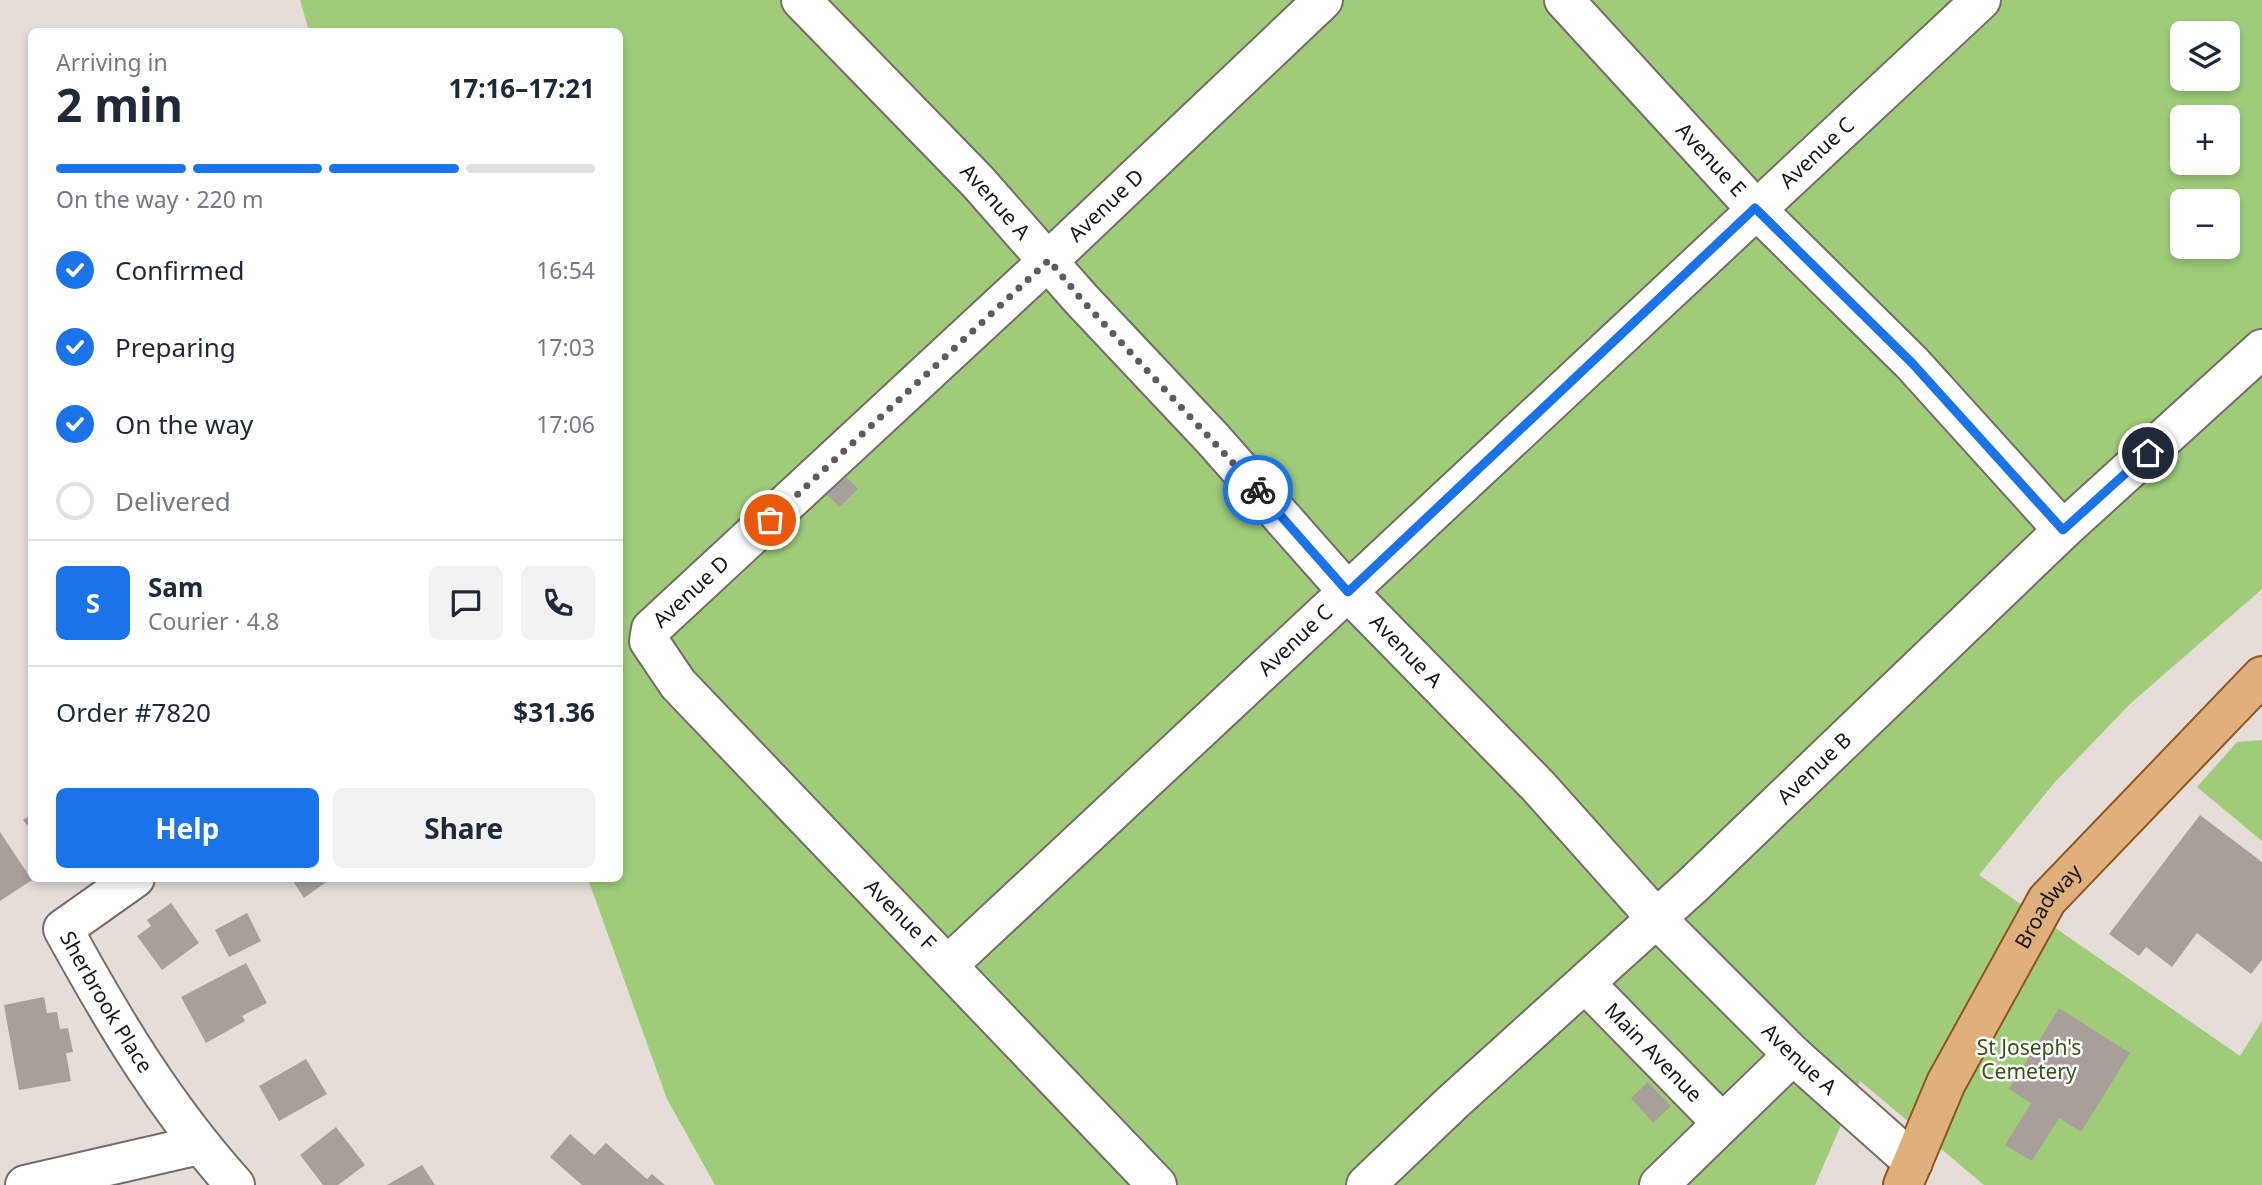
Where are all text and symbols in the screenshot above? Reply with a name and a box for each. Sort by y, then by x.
map controls [2170,21,2240,259]
button: layers [2170,21,2240,91]
text: Arriving in [56,46,168,78]
text: 17:16–17:21 [448,70,595,106]
text: 2 min [56,73,183,135]
button: + [2170,105,2240,175]
street label: Avenue C [1773,111,1860,194]
street label: Avenue E [1670,116,1753,202]
street label: Avenue A [955,157,1038,245]
street label: Avenue D [1062,162,1150,248]
text: On the way · 220 m [56,183,263,215]
button: − [2170,189,2240,259]
icon: check [56,251,94,289]
text: Confirmed [115,252,245,288]
text: 16:54 [536,254,595,286]
icon: check [56,328,94,366]
text: Preparing [115,329,236,365]
text: 17:03 [536,331,595,363]
icon: check [56,405,94,443]
text: On the way [115,406,253,442]
text: 17:06 [536,408,595,440]
pin [2118,423,2178,483]
icon: home [2129,434,2167,472]
courier [1223,455,1293,525]
icon: bike [1239,471,1277,509]
text: Delivered [115,483,231,519]
pin [740,490,800,550]
icon: bag [751,501,789,539]
street label: Avenue D [646,549,735,633]
button: chat [429,566,503,640]
button: phone [521,566,595,640]
text: Sam [148,569,203,605]
text: S [86,585,100,621]
street label: Avenue C [1251,598,1338,682]
text: Courier · 4.8 [148,605,279,637]
street label: Avenue A [1364,608,1449,694]
text: Order #7820 [56,694,211,730]
text: $31.36 [513,694,595,730]
street label: Avenue B [1770,726,1857,810]
button: Help [56,788,319,868]
button: Share [333,788,595,868]
street label: Broadway [2008,857,2087,953]
street label: Avenue F [859,873,943,956]
street label: Sherbrook Place [54,926,160,1078]
street label: Main Avenue [1599,996,1709,1108]
street label: Avenue A [1756,1017,1844,1101]
park label: St Joseph's Cemetery [1977,1033,2081,1085]

